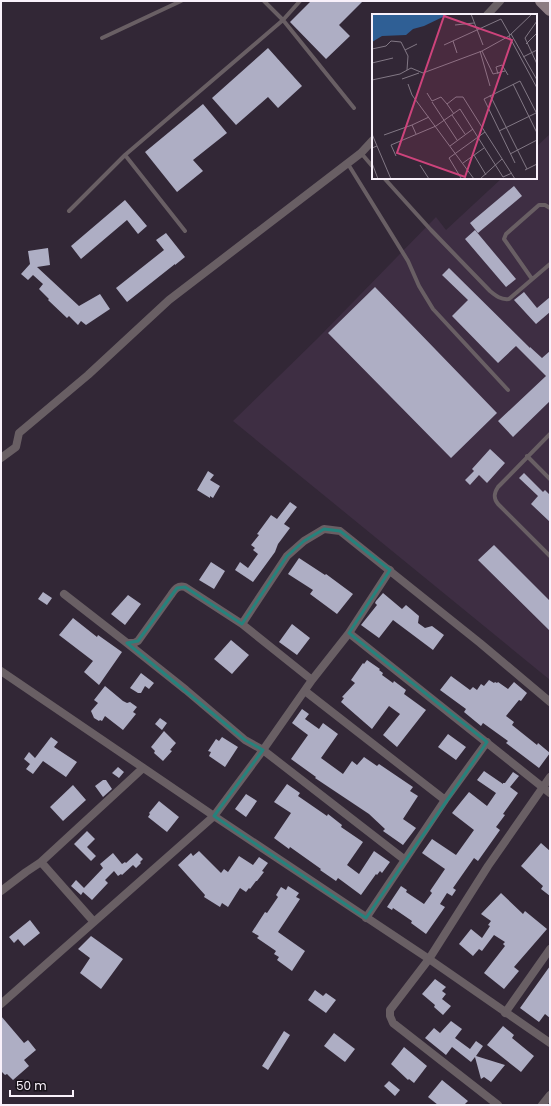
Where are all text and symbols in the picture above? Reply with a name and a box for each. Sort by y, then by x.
inset map [372,14,537,179]
scale bar [10,1072,73,1098]
text: 50 m [16,1077,47,1094]

